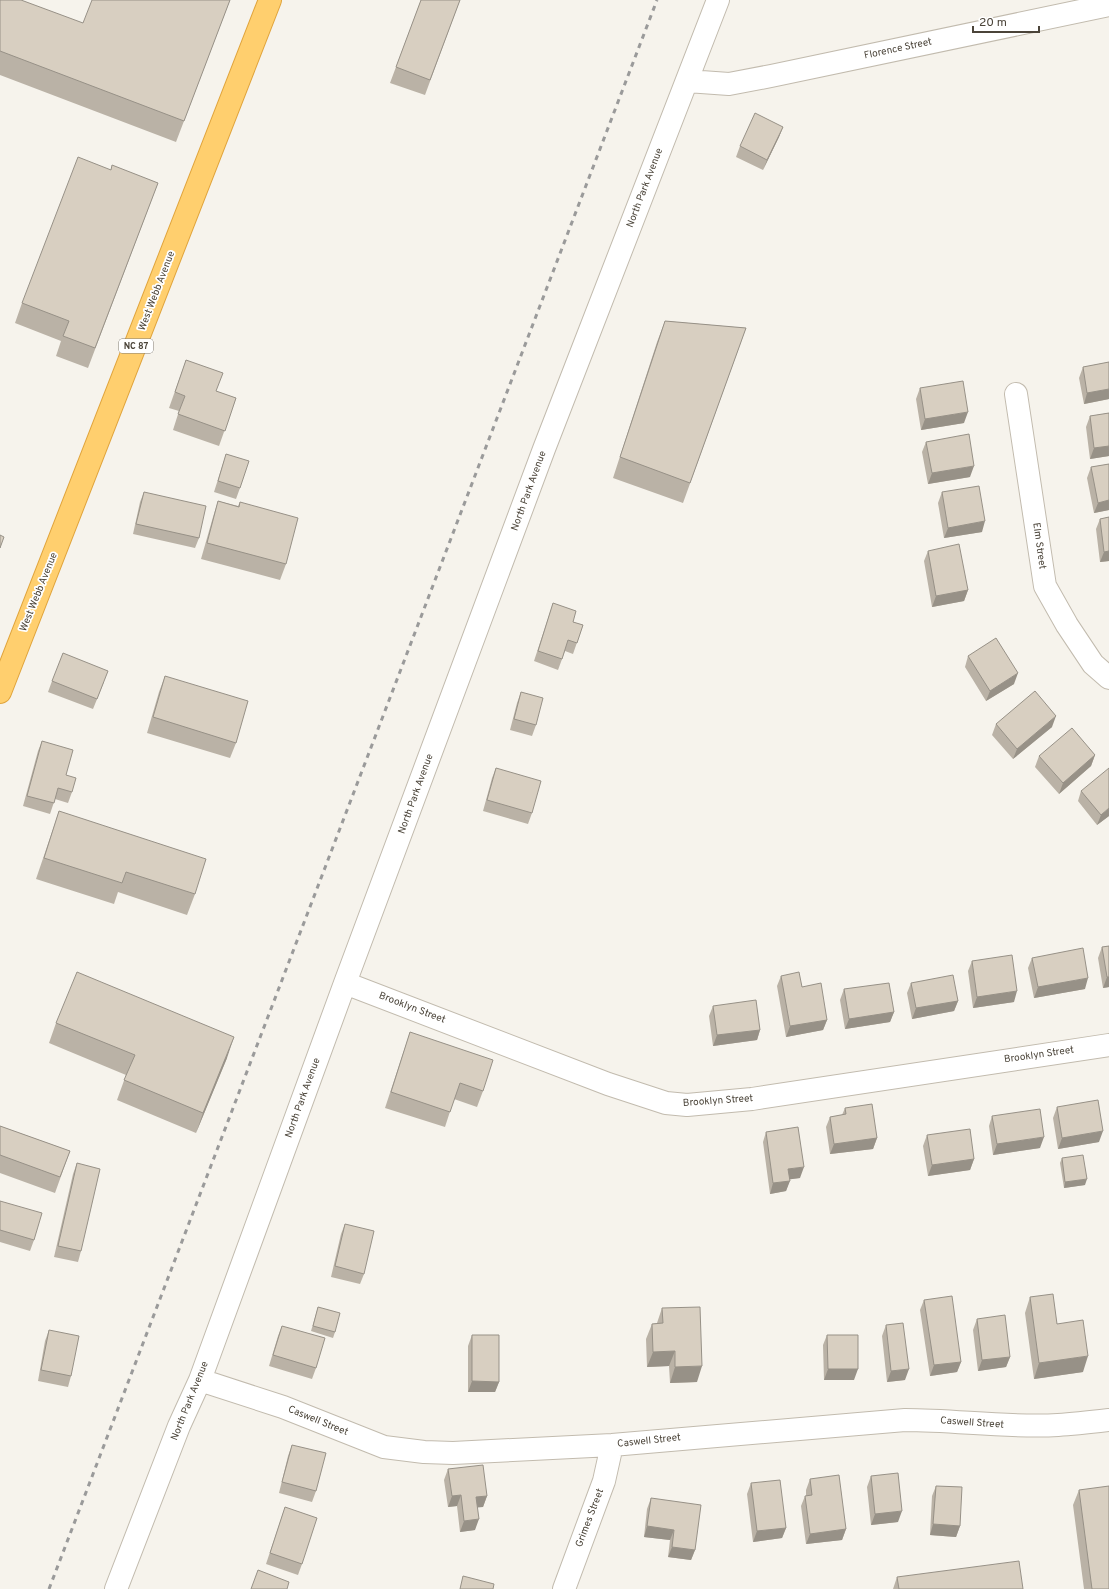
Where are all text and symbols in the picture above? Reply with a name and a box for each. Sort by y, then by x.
scale bar [973,8,1039,34]
text: 20 m [979,15,1007,31]
street label: Florence Street [863,35,933,63]
street label: North Park Avenue [624,146,666,230]
street label: West Webb Avenue [136,249,178,333]
road number: NC 87 [119,339,153,353]
street label: North Park Avenue [508,449,550,533]
street label: Elm Street [1029,522,1049,570]
street label: West Webb Avenue [17,551,61,633]
street label: North Park Avenue [395,752,437,836]
street label: Brooklyn Street [377,989,447,1027]
street label: Brooklyn Street [1003,1044,1075,1066]
street label: North Park Avenue [282,1056,324,1140]
street label: Brooklyn Street [682,1092,754,1110]
street label: North Park Avenue [168,1360,212,1442]
street label: Caswell Street [286,1403,350,1439]
street label: Caswell Street [940,1414,1005,1432]
street label: Caswell Street [617,1431,682,1451]
street label: Grimes Street [573,1487,607,1549]

